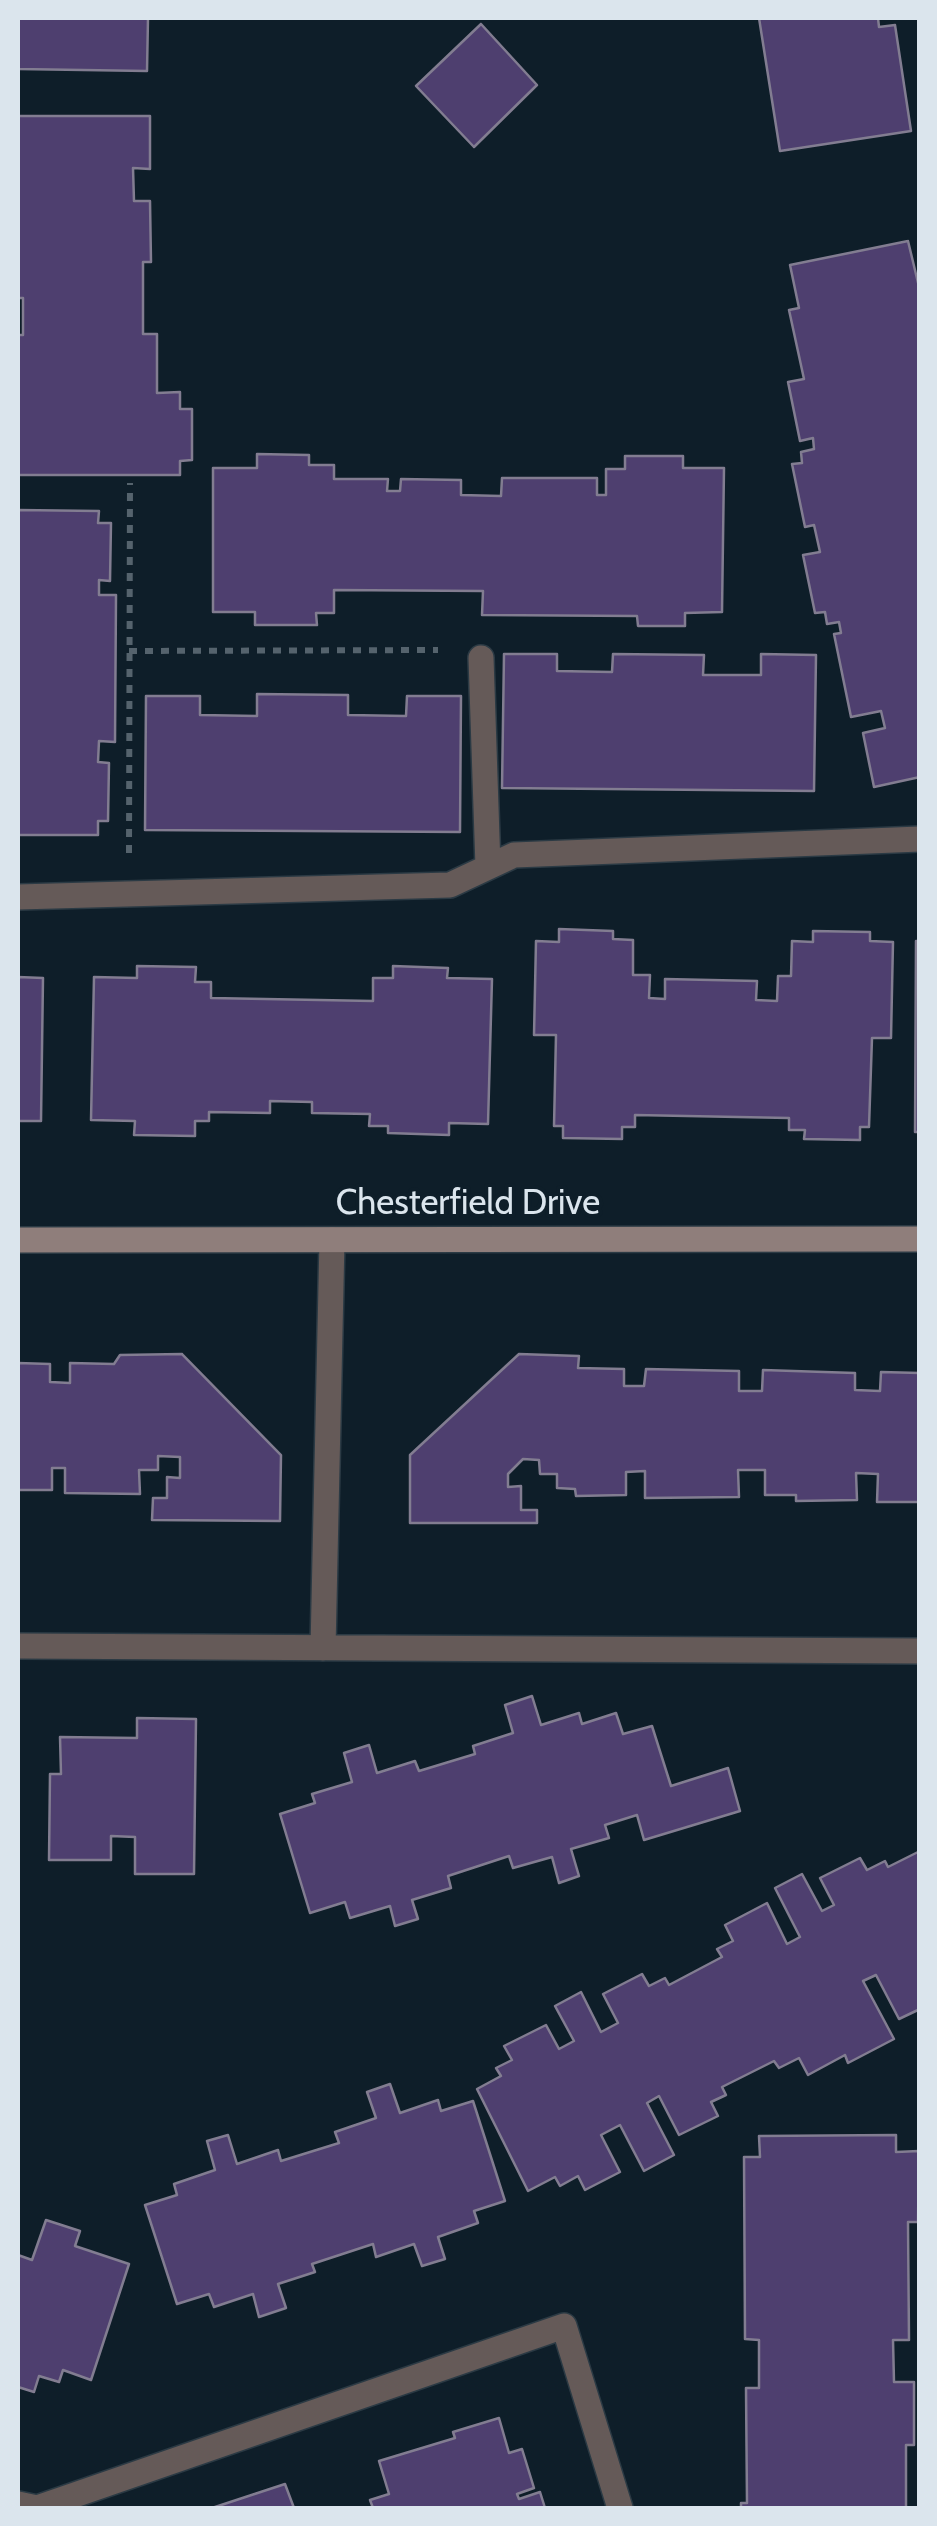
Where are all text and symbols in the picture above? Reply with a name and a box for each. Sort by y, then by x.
street label: Chesterfield Drive [336,1183,600,1225]

